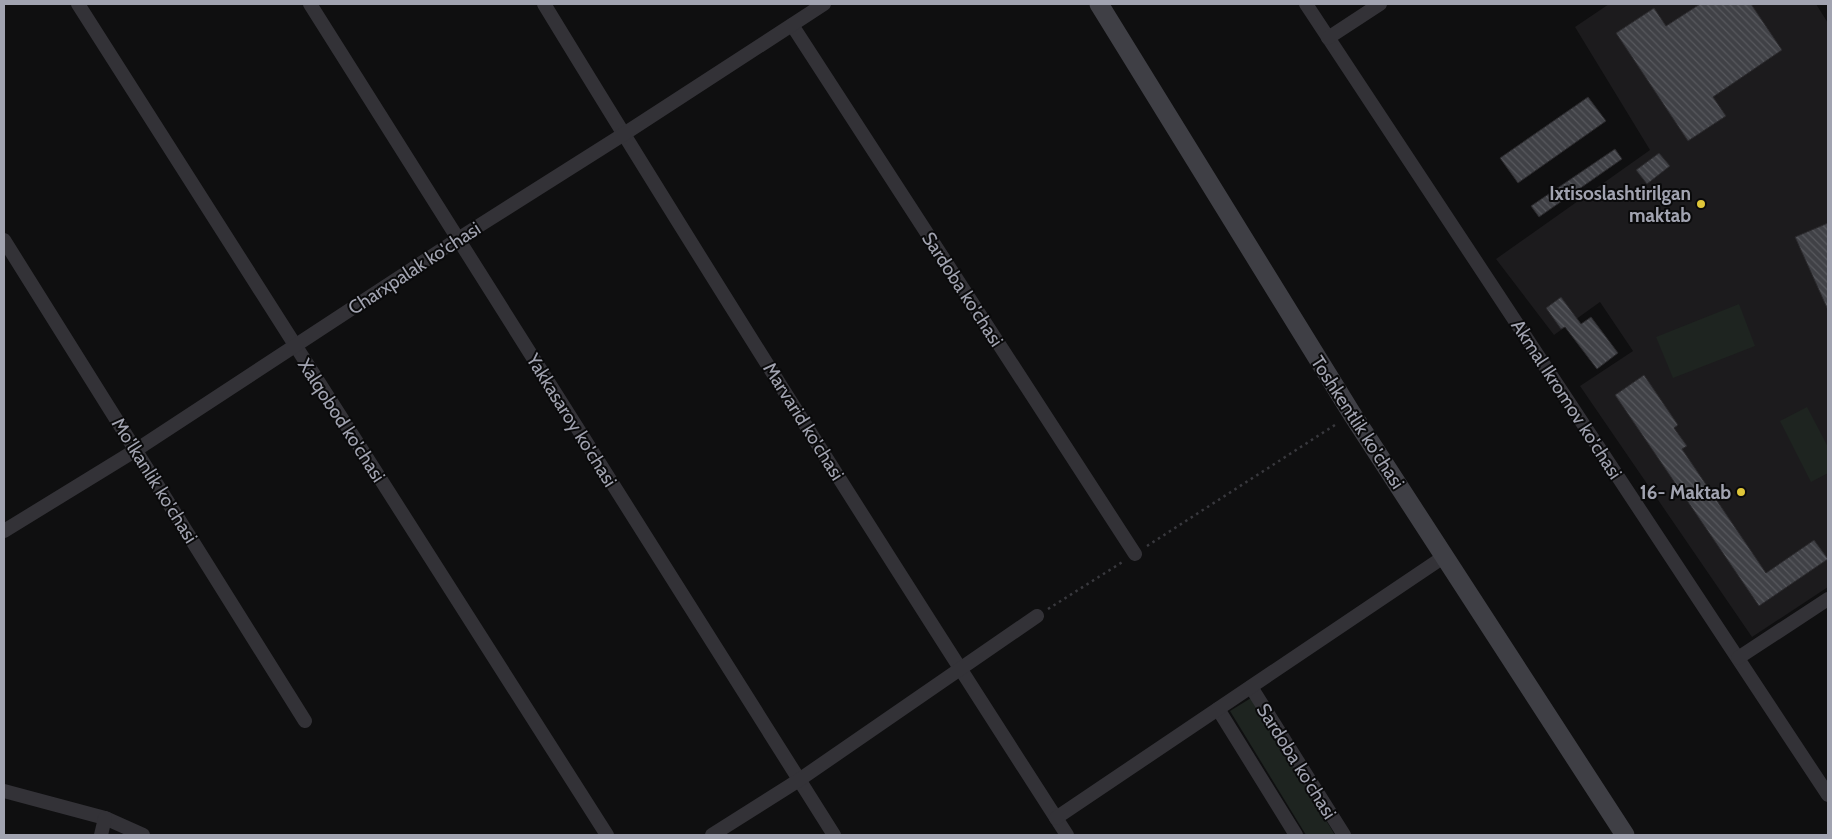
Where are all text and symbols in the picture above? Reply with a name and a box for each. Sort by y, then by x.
place label: Ixtisoslashtirilgan maktab [1549,182,1691,227]
marker: Ixtisoslashtirilgan maktab [1695,198,1707,210]
street label: Charxpalak ko'chasi [344,217,485,320]
street label: Sardoba ko'chasi [917,228,1008,351]
street label: Akmal Ikromov ko'chasi [1506,315,1627,483]
street label: Yakkasaroy ko'chasi [521,349,622,491]
street label: Toshkentlik ko'chasi [1306,351,1409,493]
street label: Xalqobod ko'chasi [293,354,390,486]
street label: Marvarid ko'chasi [758,358,849,484]
street label: Mo'lkanlik ko'chasi [107,413,202,547]
place label: 16- Maktab [1640,481,1731,504]
marker: 16- Maktab [1735,486,1747,498]
street label: Sardoba ko'chasi [1252,699,1341,823]

